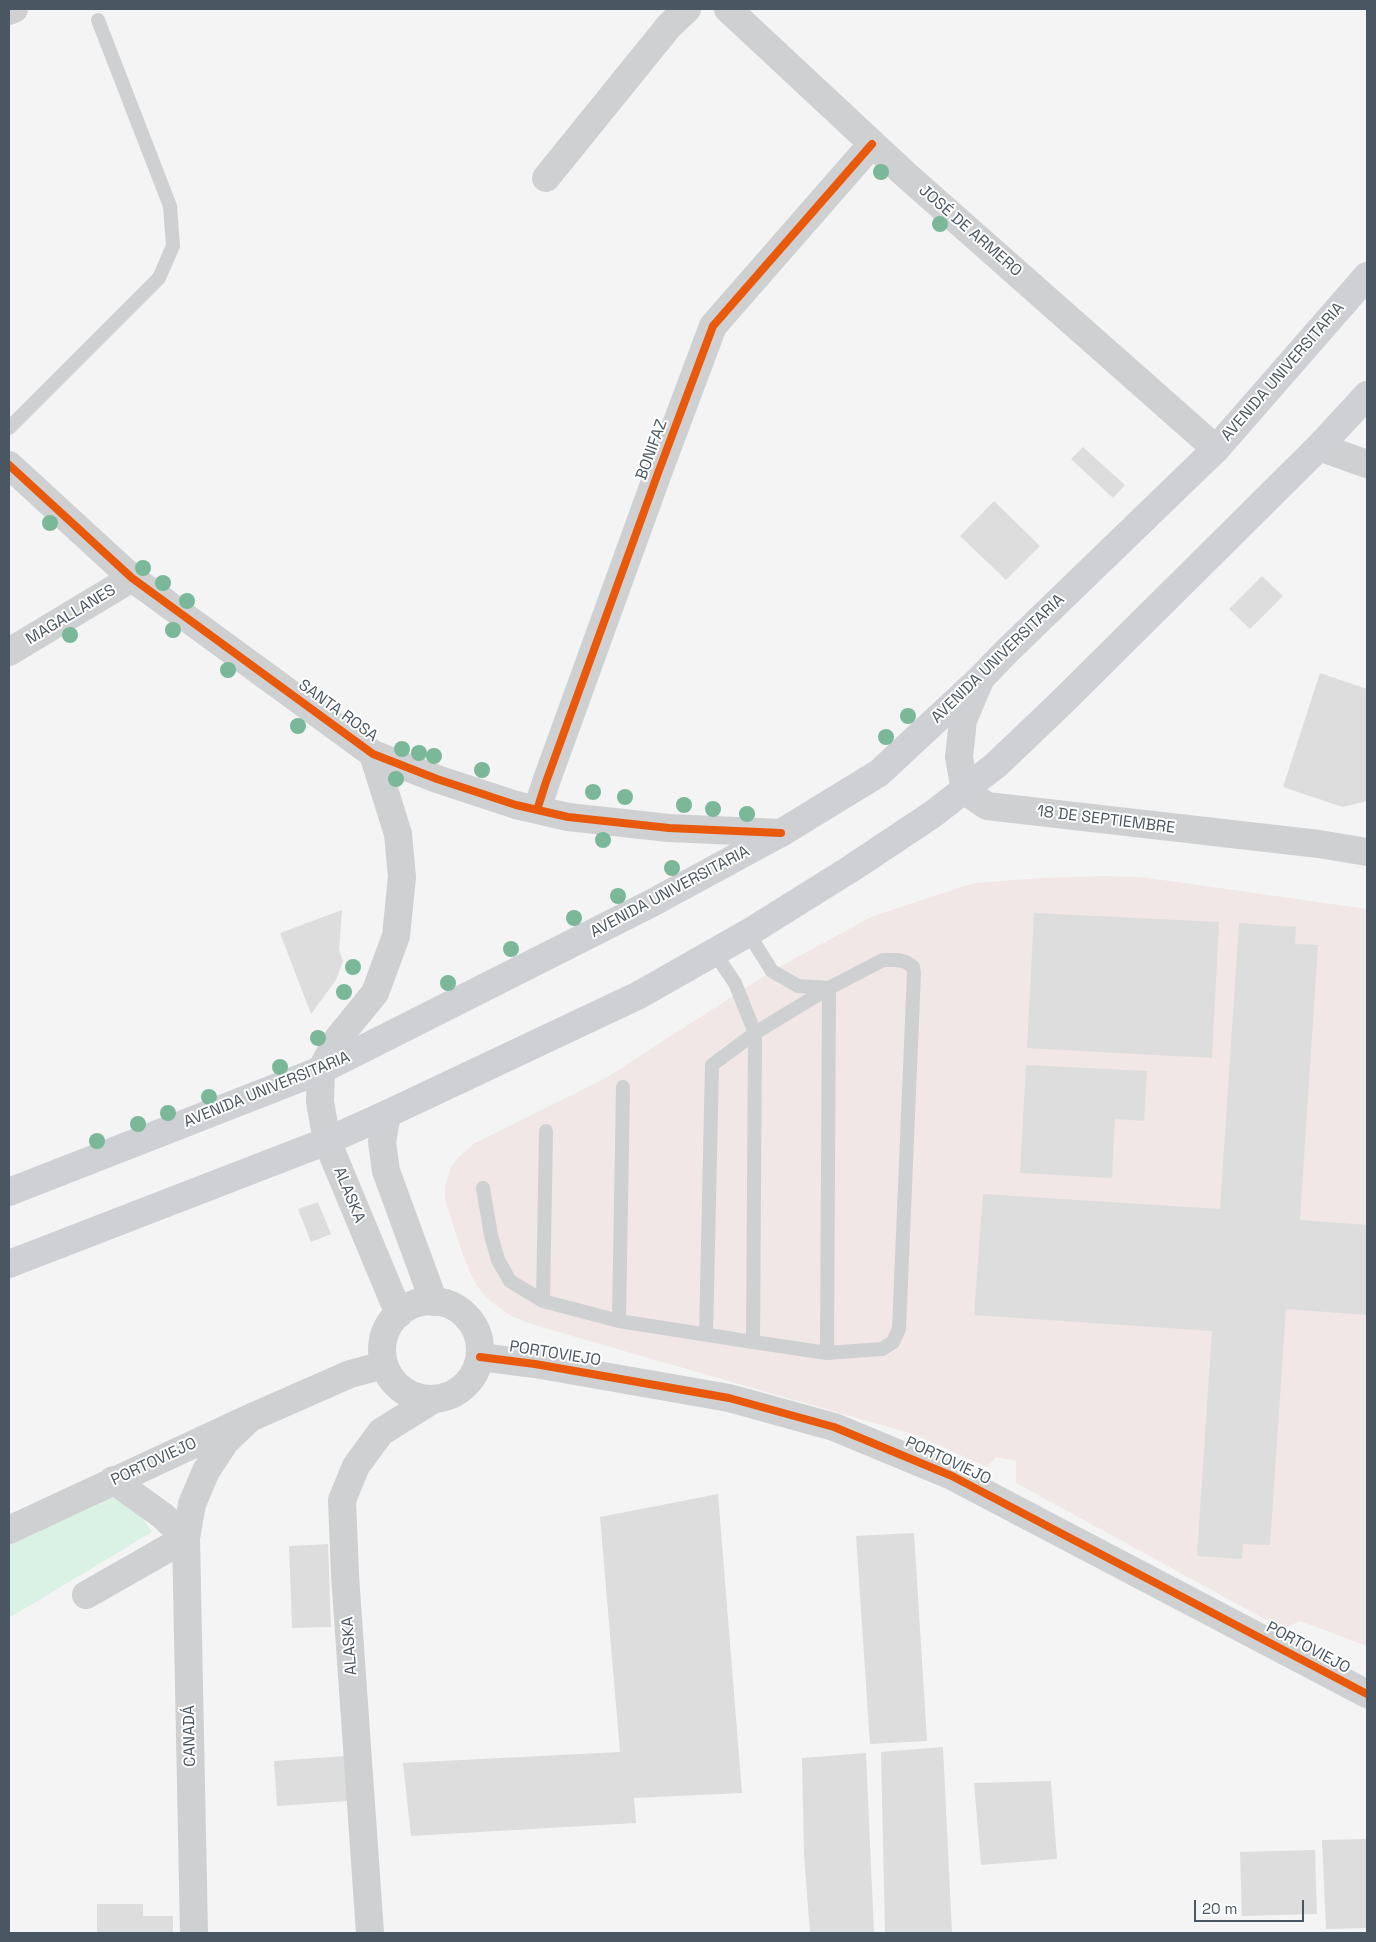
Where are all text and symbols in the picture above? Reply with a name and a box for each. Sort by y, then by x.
street label: JOSÉ DE ARMERO [914,181,1026,281]
street label: AVENIDA UNIVERSITARIA [1217,299,1349,445]
street label: BONIFAZ [632,417,672,483]
street label: MAGALLANES [23,581,119,649]
street label: AVENIDA UNIVERSITARIA [927,590,1069,728]
street label: SANTA ROSA [295,676,381,746]
street label: 18 DE SEPTIEMBRE [1036,802,1176,838]
street label: AVENIDA UNIVERSITARIA [587,842,753,942]
street label: AVENIDA UNIVERSITARIA [181,1048,353,1132]
street label: ALASKA [329,1164,369,1226]
street label: PORTOVIEJO [508,1337,602,1371]
street label: PORTOVIEJO [902,1433,994,1489]
street label: PORTOVIEJO [108,1434,200,1490]
street label: ALASKA [338,1616,362,1676]
street label: PORTOVIEJO [1263,1618,1353,1678]
street label: CANADÁ [180,1705,200,1767]
scale bar [1196,1890,1306,1922]
text: 20 m [1202,1899,1237,1918]

